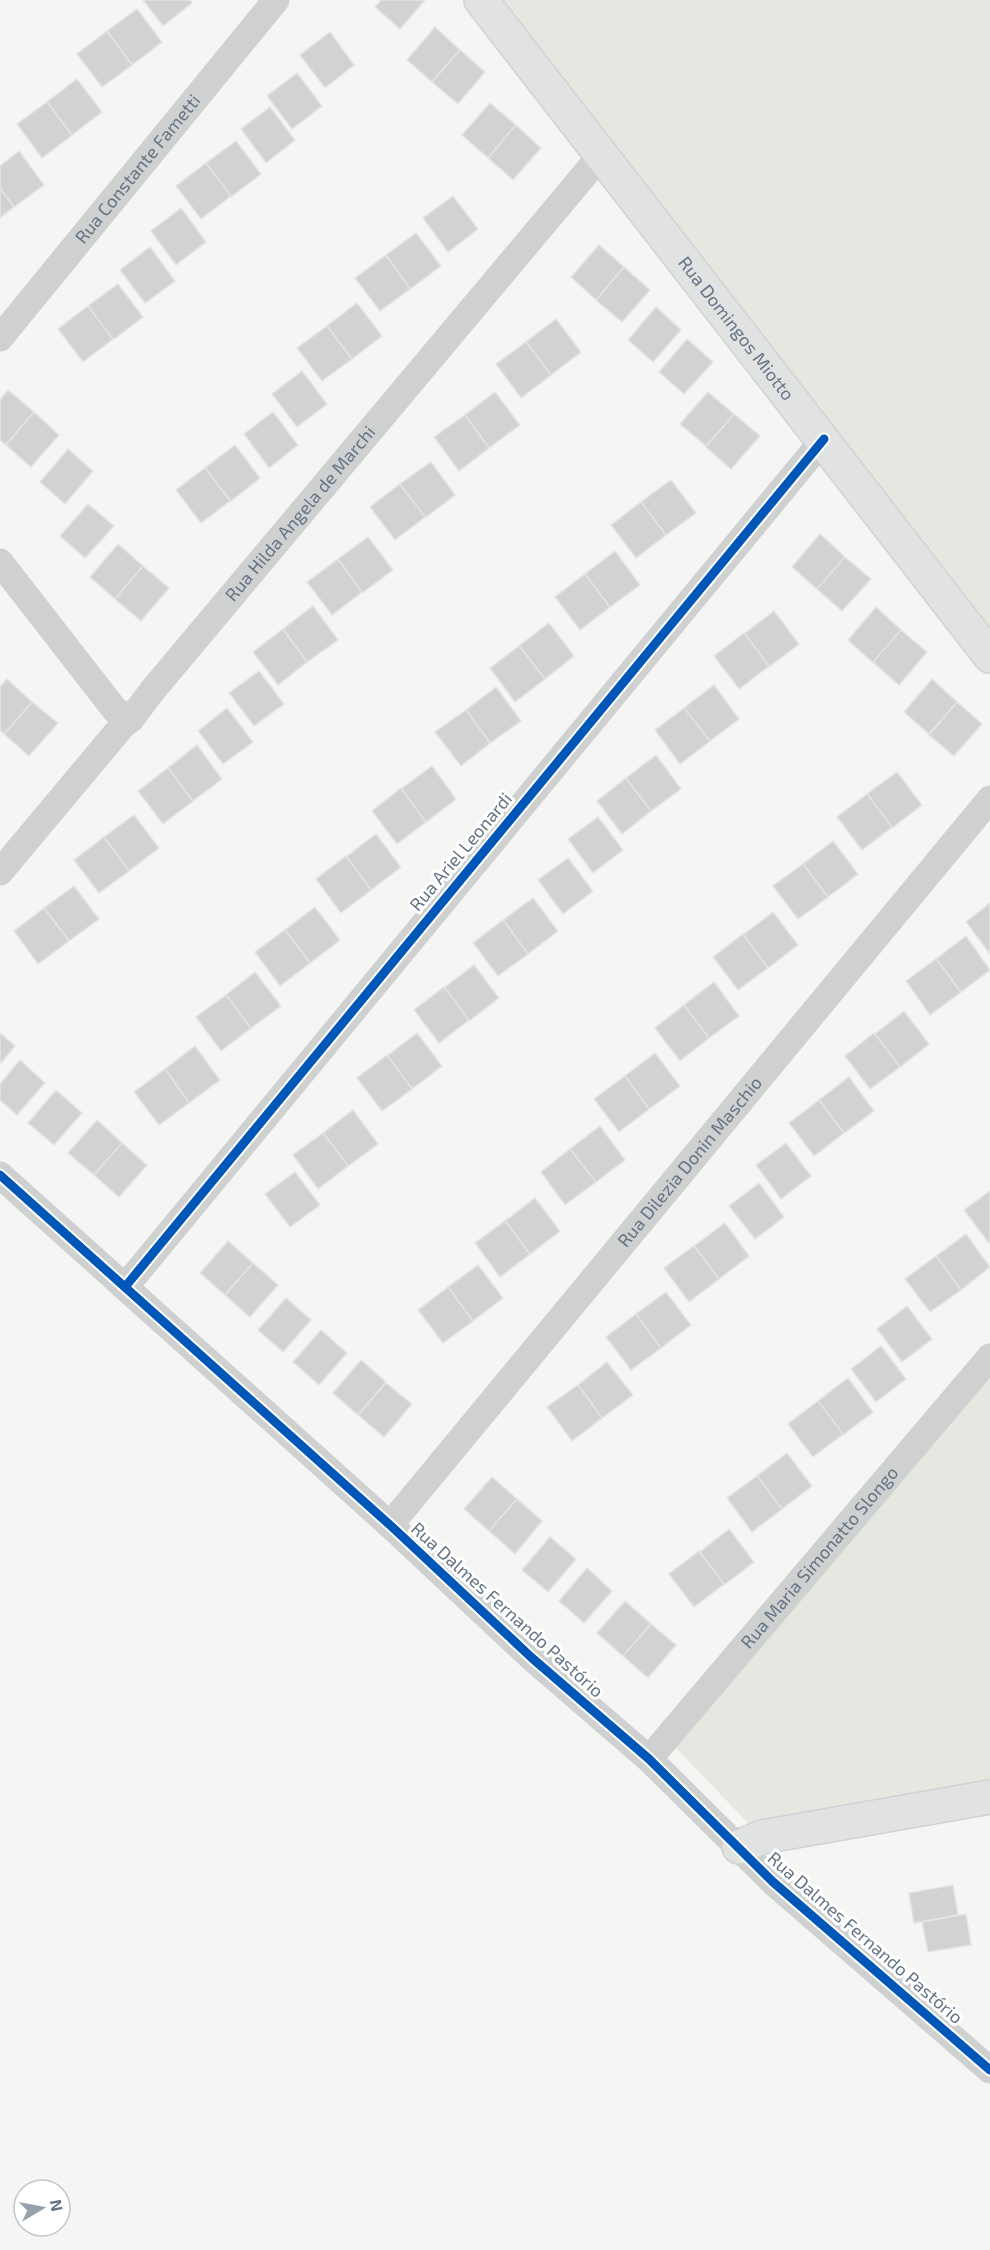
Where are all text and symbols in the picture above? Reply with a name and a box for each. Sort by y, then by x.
street label: Rua Constante Fametti [70,90,204,248]
street label: Rua Domingos Miotto [674,252,799,404]
street label: Rua Hilda Angela de Marchi [220,421,380,605]
street label: Rua Ariel Leonardi [404,788,516,915]
street label: Rua Dilezia Donin Maschio [612,1072,766,1251]
street label: Rua Maria Simonatto Slongo [736,1461,902,1653]
street label: Rua Dalmes Fernando Pastório [407,1517,608,1701]
street label: Rua Dalmes Fernando Pastório [764,1847,968,2028]
north arrow [12,2178,72,2238]
text: N [47,2198,68,2213]

